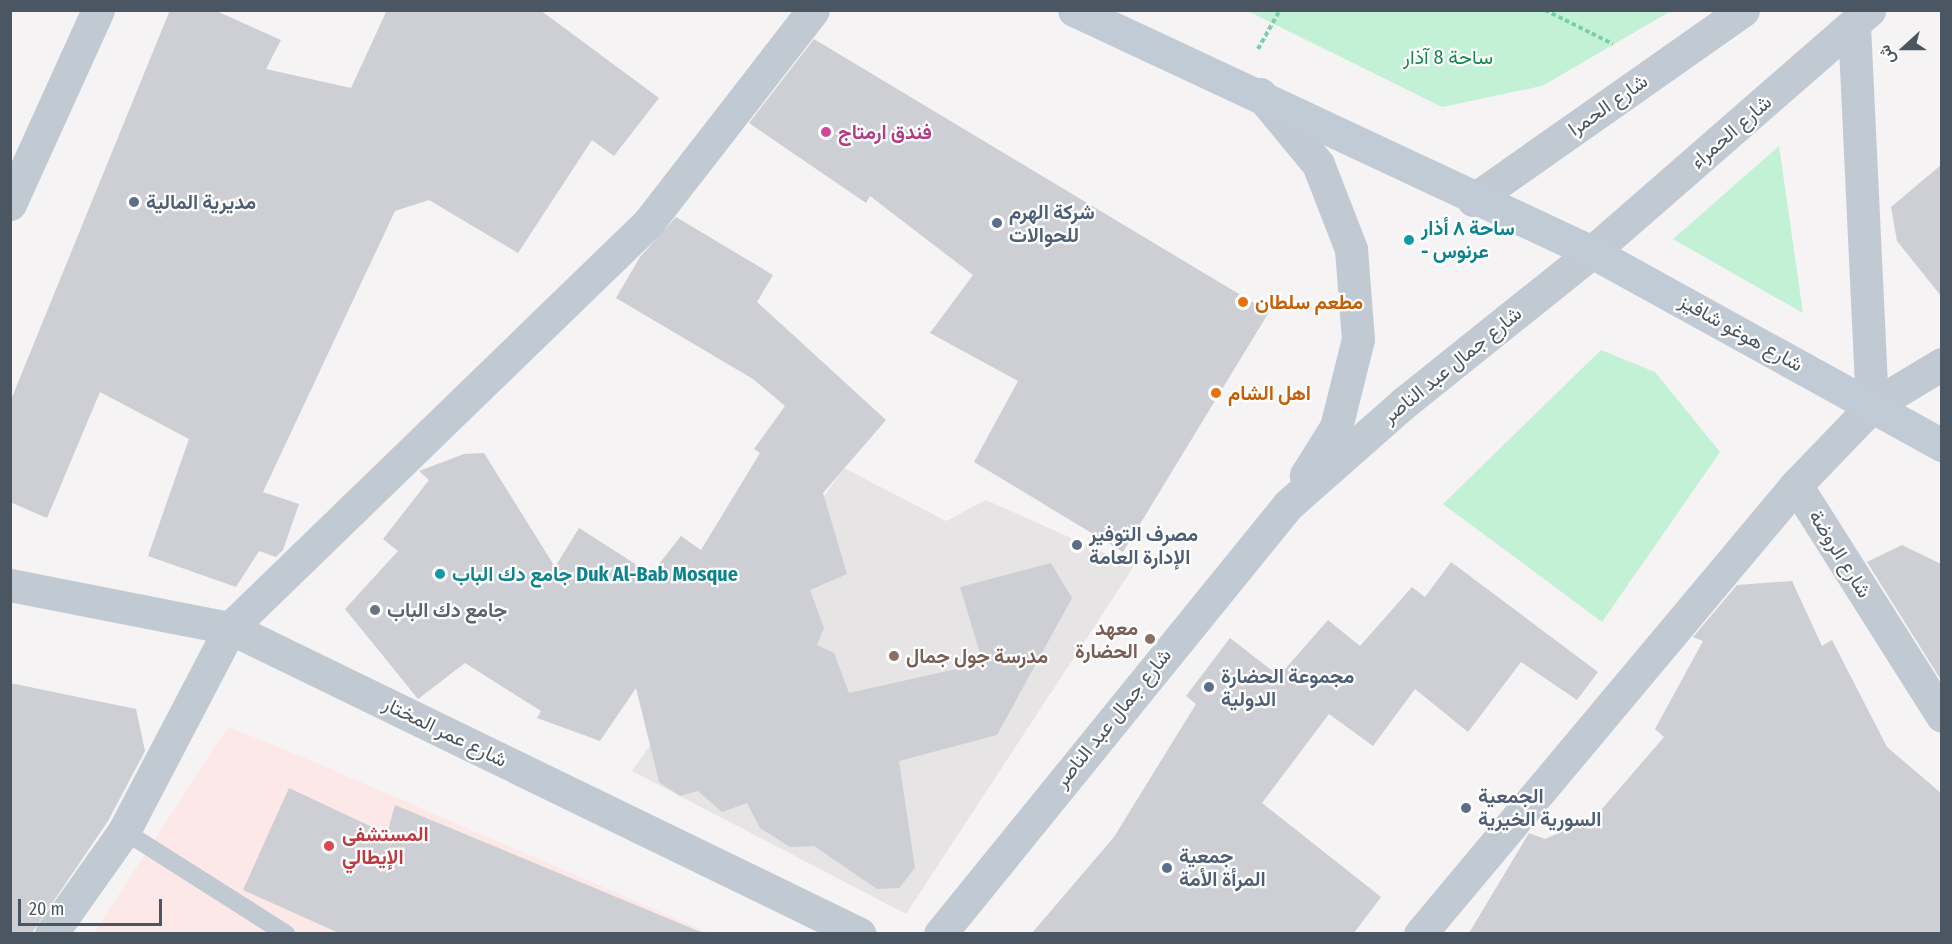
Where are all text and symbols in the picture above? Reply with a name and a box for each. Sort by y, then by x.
north arrow [1874,18,1934,78]
text: ش [1874,42,1899,67]
park label: ساحة 8 آذار [1403,45,1493,69]
street label: شارع الحمرا [1564,69,1652,141]
street label: شارع الحمراء [1686,90,1776,174]
place label: فندق ارمتاج [838,120,932,144]
marker: فندق ارمتاج [819,125,833,139]
place label: مديرية المالية [146,190,256,214]
marker: مديرية المالية [127,195,141,209]
place label: شركة الهرم للحوالات [1009,200,1095,247]
marker: شركة الهرم للحوالات [990,216,1004,230]
place label: ساحة ٨ أذار - عرنوس [1421,216,1515,263]
marker: ساحة ٨ أذار - عرنوس [1402,233,1416,247]
street label: شارع هوغو شافيز [1675,289,1807,377]
place label: مطعم سلطان [1255,290,1363,314]
marker: مطعم سلطان [1236,295,1250,309]
street label: شارع جمال عبد الناصر [1378,302,1526,428]
place label: اهل الشام [1228,381,1311,405]
marker: اهل الشام [1209,386,1223,400]
street label: شارع الروضة [1804,506,1876,602]
place label: مصرف التوفير الإدارة العامة [1089,522,1198,569]
marker: مصرف التوفير الإدارة العامة [1070,538,1084,552]
place label: جامع دك الباب Duk Al-Bab Mosque [452,562,738,586]
marker: جامع دك الباب Duk Al-Bab Mosque [433,567,447,581]
place label: جامع دك الباب [387,598,507,622]
marker: جامع دك الباب [368,603,382,617]
place label: معهد الحضارة [1075,616,1138,663]
marker: معهد الحضارة [1143,632,1157,646]
place label: مدرسة جول جمال [906,644,1048,668]
street label: شارع جمال عبد الناصر [1050,644,1176,792]
marker: مدرسة جول جمال [887,649,901,663]
place label: مجموعة الحضارة الدولية [1221,664,1354,711]
marker: مجموعة الحضارة الدولية [1202,680,1216,694]
street label: شارع عمر المختار [379,692,511,772]
place label: الجمعية السورية الخيرية [1478,784,1601,831]
marker: الجمعية السورية الخيرية [1459,801,1473,815]
place label: المستشفى الإيطالي [342,822,429,869]
marker: المستشفى الإيطالي [320,837,338,855]
place label: جمعية المرأة الأمة [1179,844,1266,891]
marker: جمعية المرأة الأمة [1160,861,1174,875]
scale bar [21,887,165,925]
text: 20 m [29,898,64,920]

